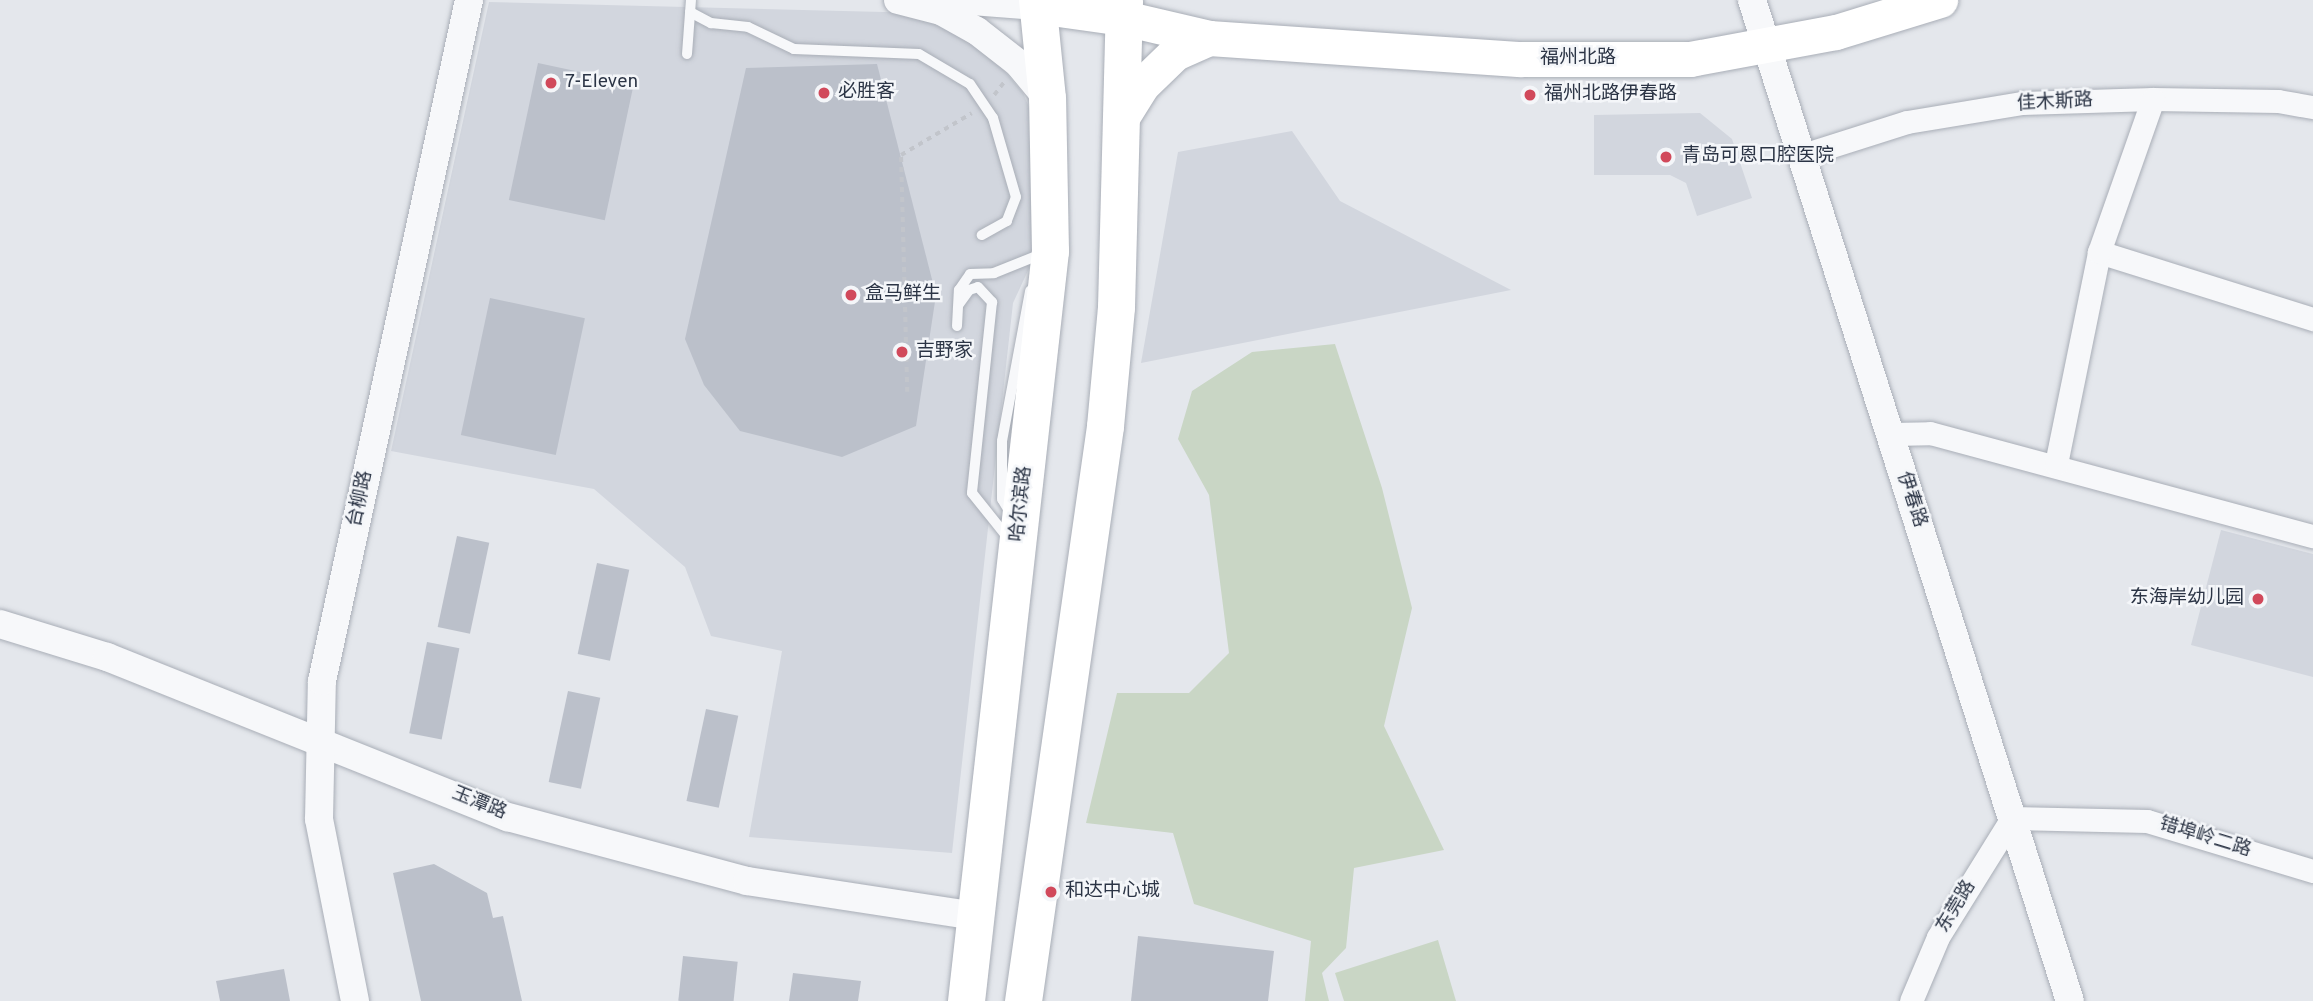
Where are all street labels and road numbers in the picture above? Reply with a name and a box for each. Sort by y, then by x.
street label: 福州北路 [1540,48,1616,70]
street label: 佳木斯路 [2016,90,2094,116]
street label: 哈尔滨路 [1007,465,1037,543]
street label: 台柳路 [344,469,378,529]
street label: 伊春路 [1891,469,1931,531]
street label: 玉潭路 [448,783,510,825]
street label: 错埠岭二路 [2156,813,2254,863]
street label: 东莞路 [1933,877,1981,937]

